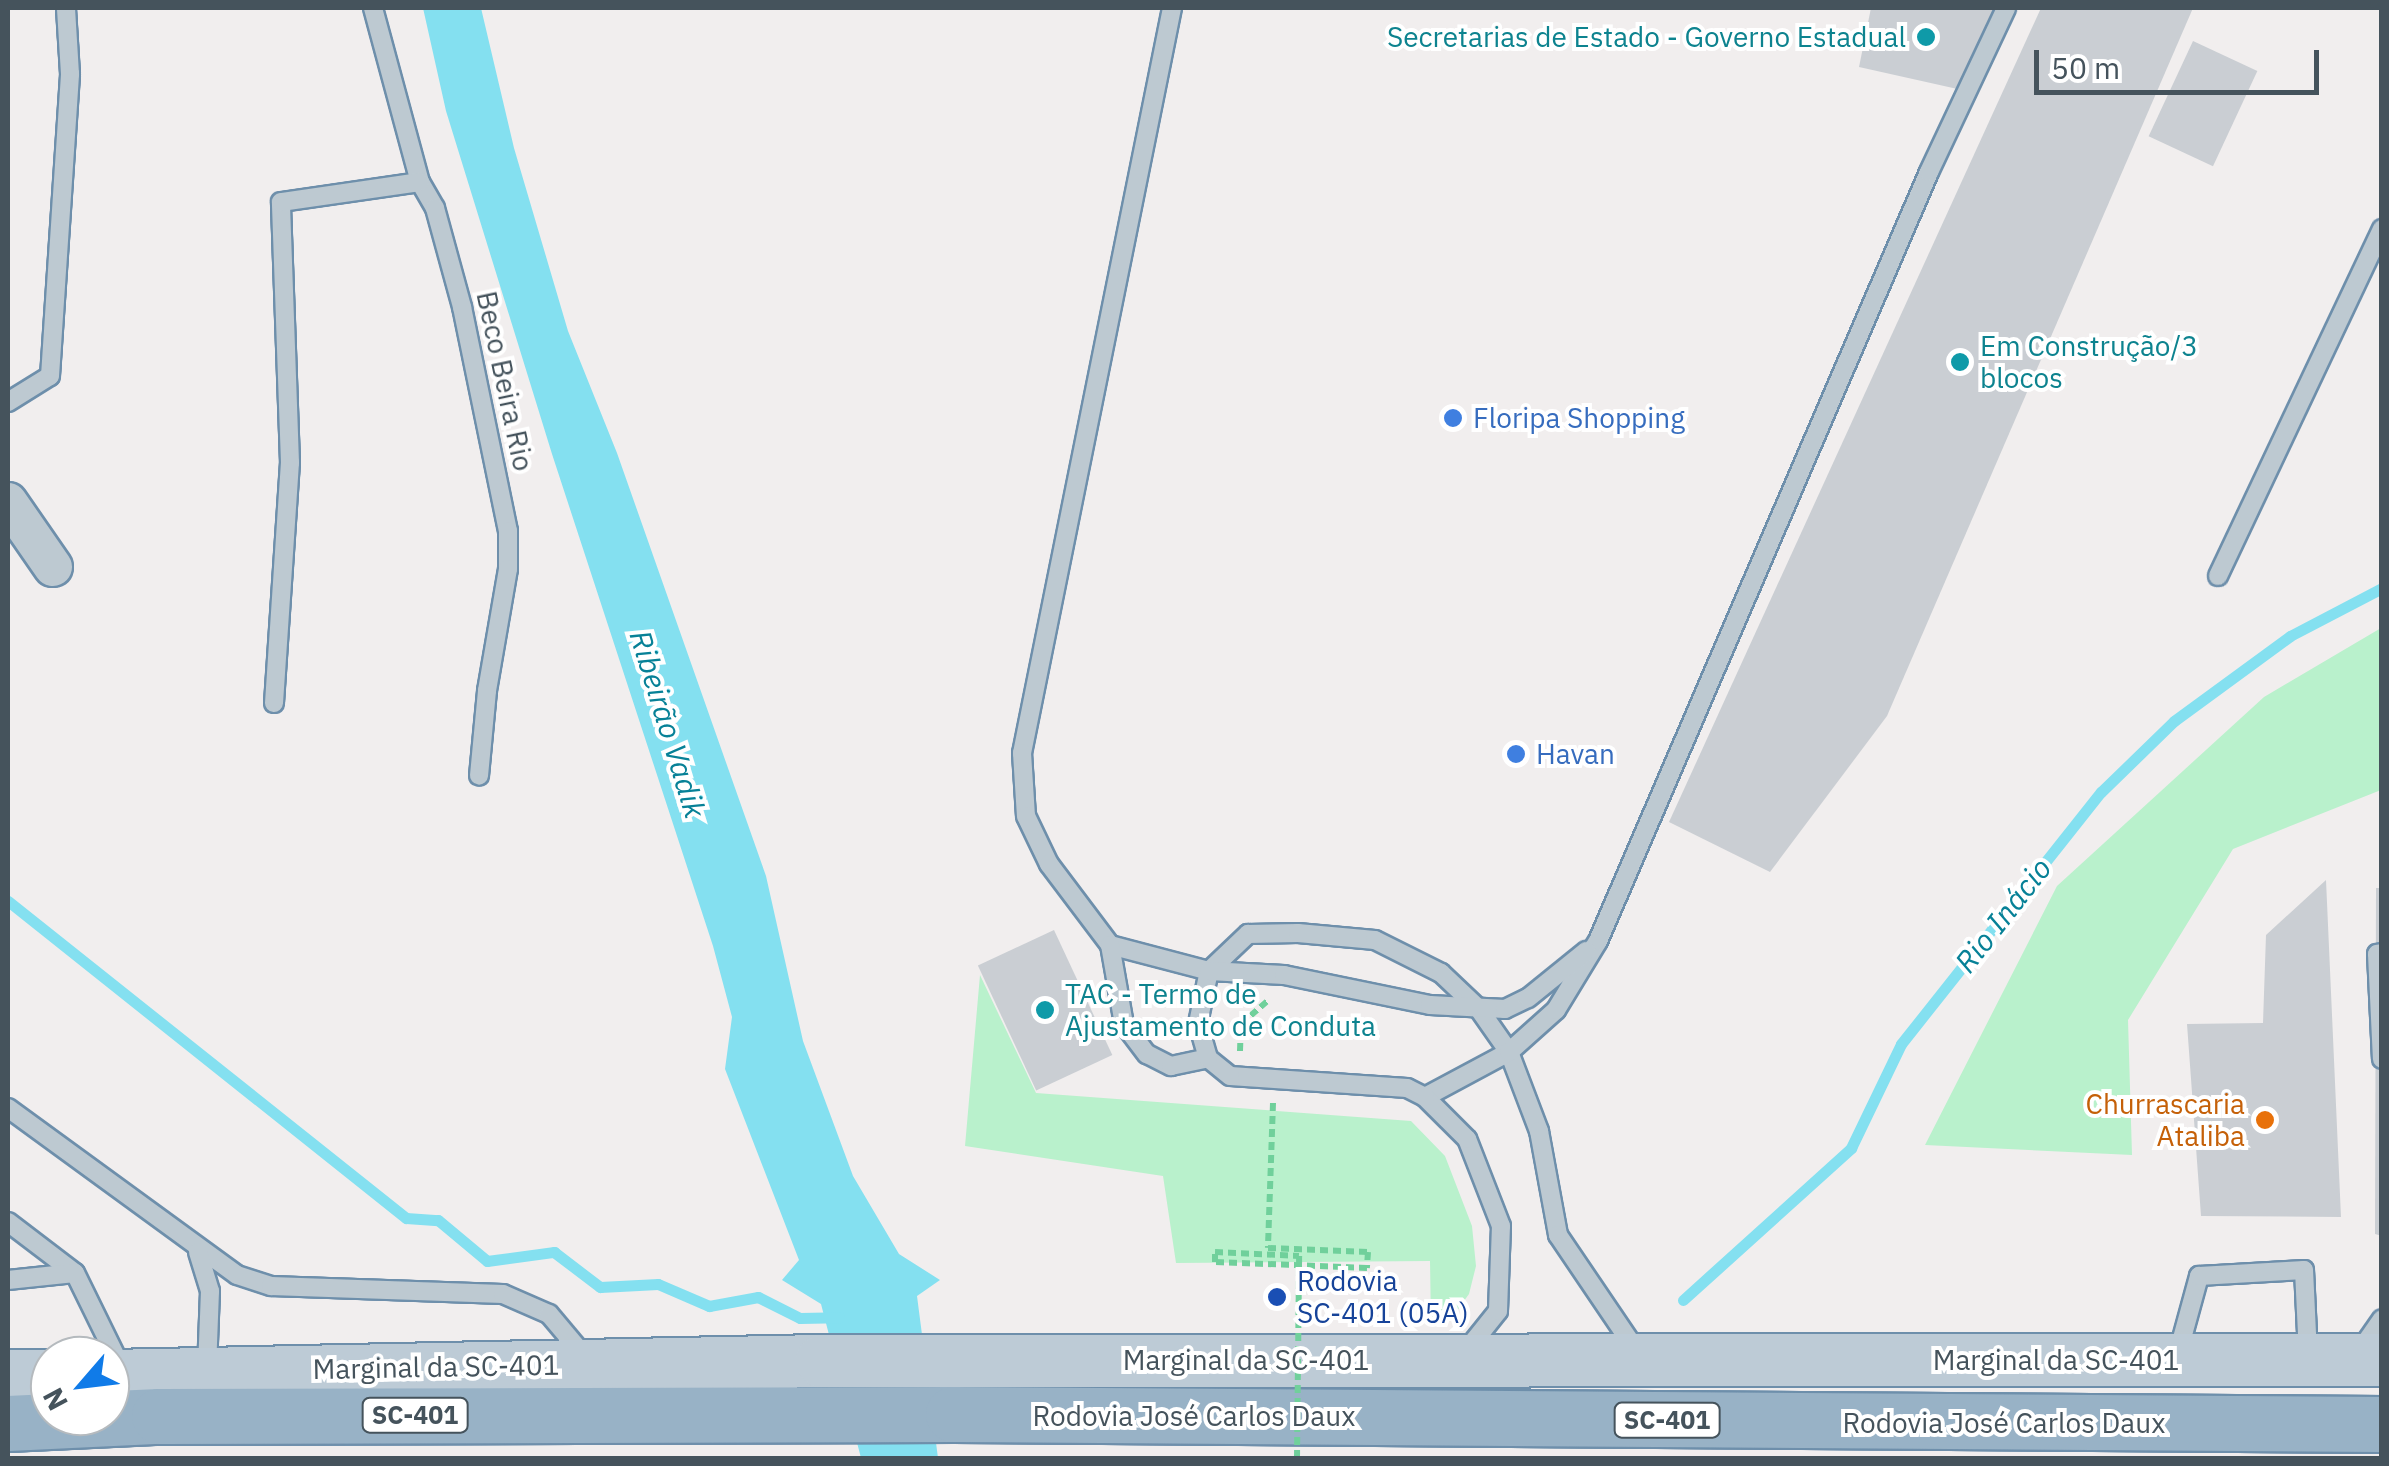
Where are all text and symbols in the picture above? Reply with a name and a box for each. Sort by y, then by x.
place label: Secretarias de Estado - Governo Estadual [1387,20,1906,54]
marker: Secretarias de Estado - Governo Estadual [1915,26,1937,48]
scale bar [2039,30,2324,92]
text: 50 m [2051,48,2120,87]
street label: Beco Beira Rio [470,288,540,474]
place label: Em Construção/3 blocos [1980,329,2198,395]
marker: Em Construção/3 blocos [1949,351,1971,373]
place label: Floripa Shopping [1473,401,1685,435]
marker: Floripa Shopping [1442,407,1464,429]
water label: Ribeirão Vadik [622,626,714,822]
place label: Havan [1536,737,1615,771]
marker: Havan [1505,743,1527,765]
water label: Rio Inácio [1947,851,2059,979]
place label: TAC - Termo de Ajustamento de Conduta [1065,977,1376,1043]
marker: TAC - Termo de Ajustamento de Conduta [1034,999,1056,1021]
place label: Churrascaria Ataliba [2086,1087,2245,1153]
marker: Churrascaria Ataliba [2254,1109,2276,1131]
place label: Rodovia SC-401 (05A) [1297,1264,1469,1330]
marker: Rodovia SC-401 (05A) [1266,1286,1288,1308]
north arrow [30,1336,130,1436]
street label: Marginal da SC-401 [1123,1343,1369,1377]
street label: Marginal da SC-401 [1933,1343,2179,1377]
street label: Marginal da SC-401 [312,1348,560,1386]
text: N [34,1382,76,1417]
road number: SC-401 [360,1395,470,1435]
street label: Rodovia José Carlos Daux [1033,1399,1355,1433]
road number: SC-401 [1612,1400,1722,1440]
street label: Rodovia José Carlos Daux [1843,1406,2165,1440]

